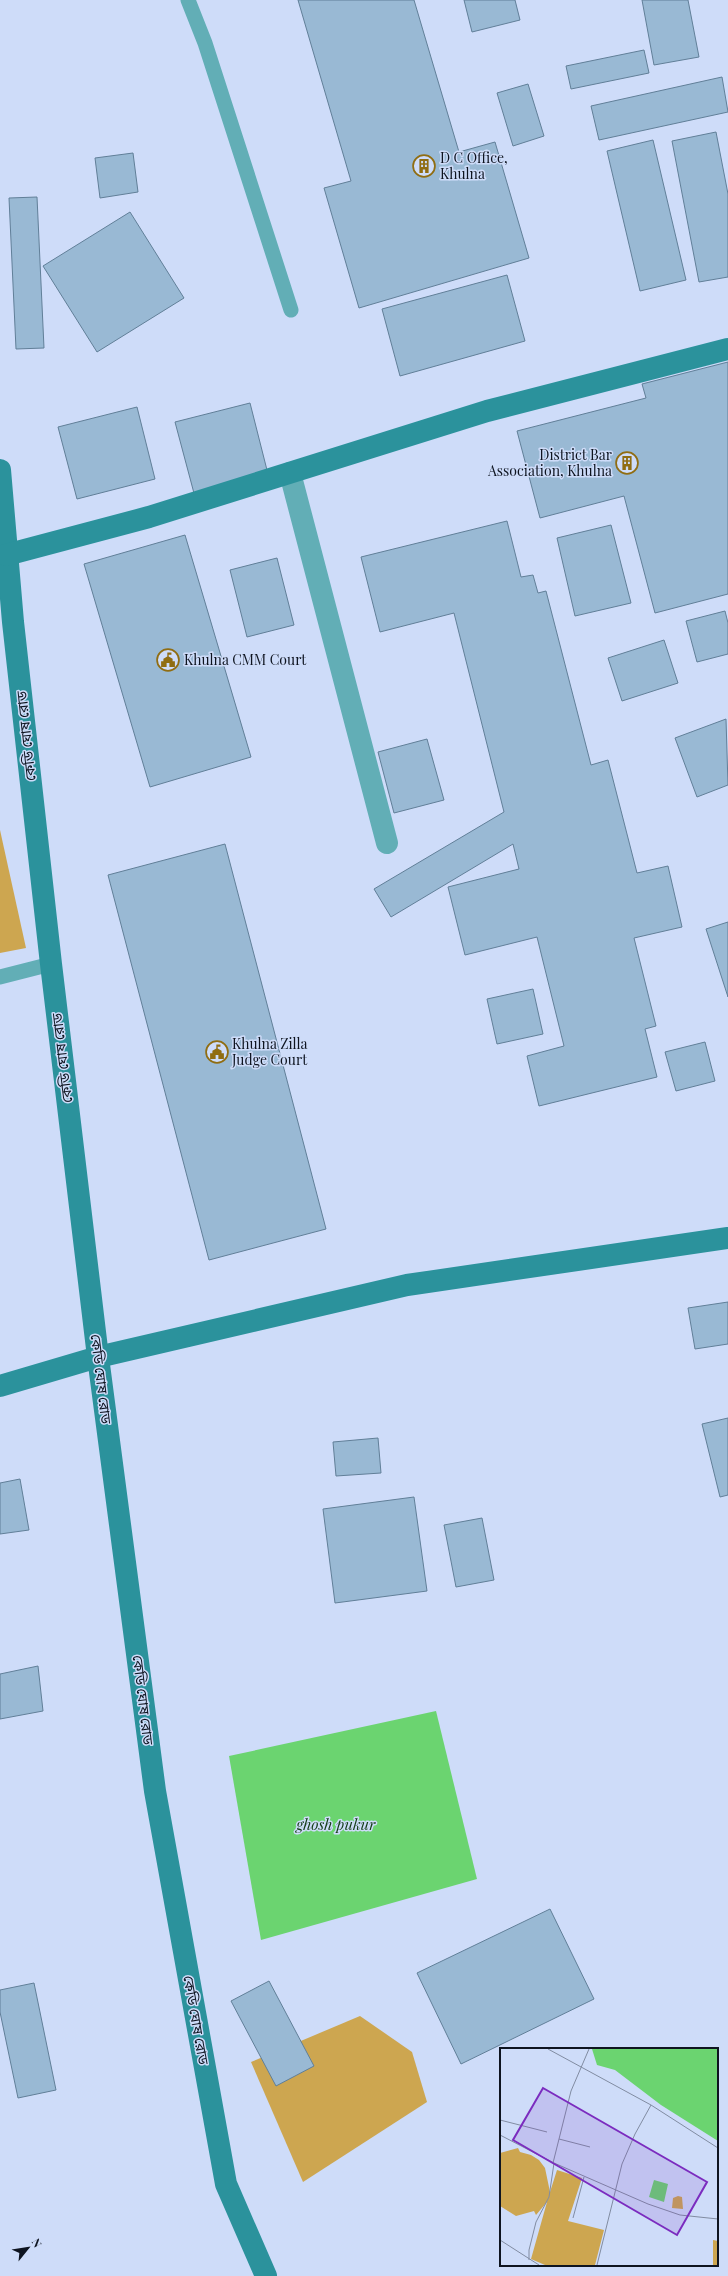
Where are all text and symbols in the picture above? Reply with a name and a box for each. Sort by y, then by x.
place label: D C Office, Khulna [440,148,508,183]
building icon: D C Office, Khulna [411,153,437,179]
place label: District Bar Association, Khulna [487,445,613,480]
building icon: District Bar Association, Khulna [614,450,640,476]
public building icon: Khulna CMM Court [155,647,181,673]
place label: Khulna CMM Court [184,650,307,669]
street label: কেডি ঘোষ রোড [11,689,40,782]
street label: কেডি ঘোষ রোড [46,1011,76,1104]
place label: Khulna Zilla Judge Court [231,1034,308,1069]
public building icon: Khulna Zilla Judge Court [204,1039,230,1065]
street label: কেডি ঘোষ রোড [87,1333,117,1426]
street label: কেডি ঘোষ রোড [129,1654,159,1747]
water label: ghosh pukur [294,1814,376,1834]
street label: কেডি ঘোষ রোড [179,1974,214,2067]
inset map [500,2048,718,2266]
north arrow [8,2228,48,2268]
text: N [29,2236,46,2250]

